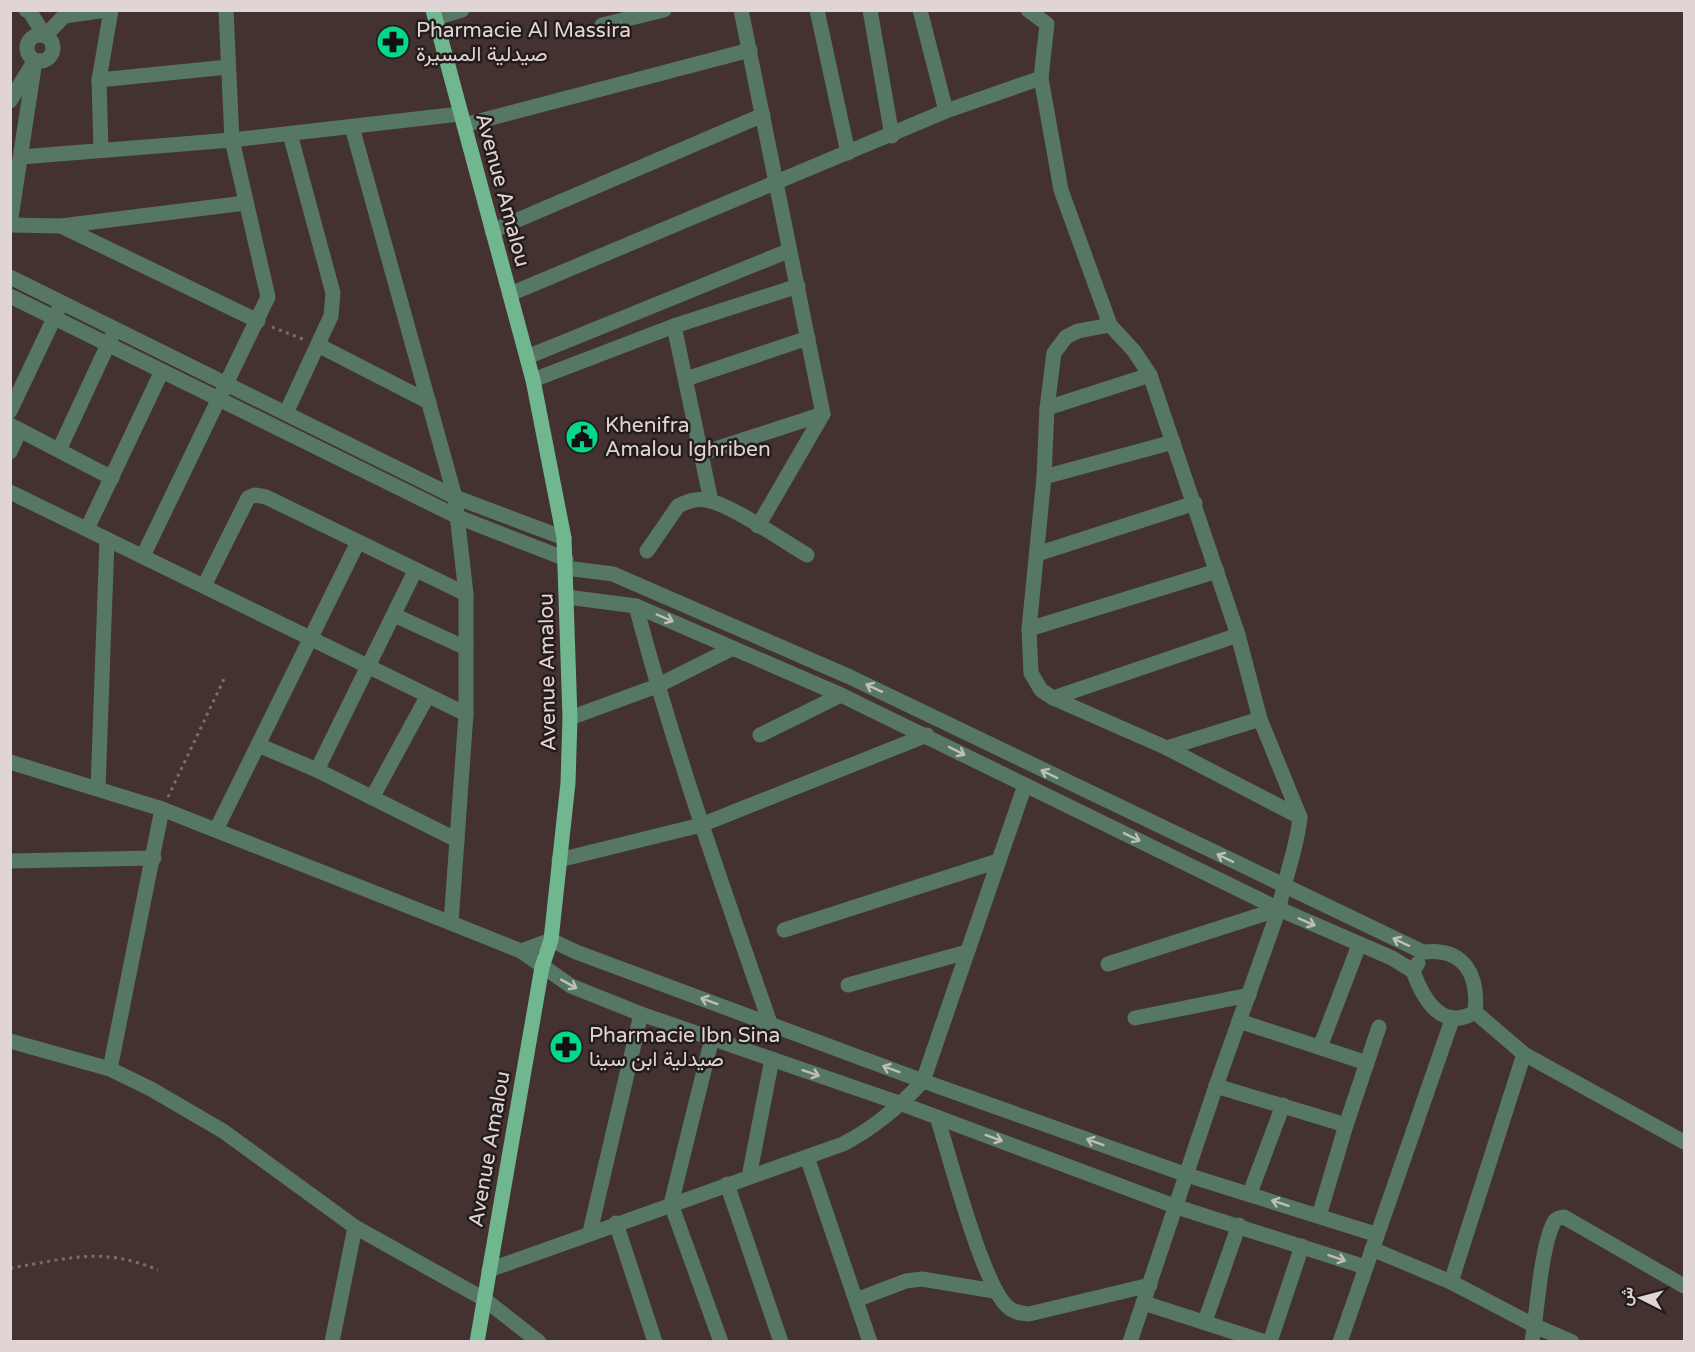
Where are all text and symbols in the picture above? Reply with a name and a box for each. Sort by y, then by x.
place label: Pharmacie Al Massira صيدلية المسيرة [416,18,631,67]
pharmacy icon: Pharmacie Al Massira صيدلية المسيرة [375,24,411,60]
street label: Avenue Amalou [470,111,535,270]
place label: Khenifra Amalou Ighriben [605,413,771,462]
public building icon: Khenifra Amalou Ighriben [564,419,600,455]
street label: Avenue Amalou [534,593,561,751]
one-way arrow [655,613,673,624]
one-way arrow [866,681,884,693]
one-way arrow [947,745,965,757]
one-way arrow [1041,767,1059,779]
one-way arrow [1122,832,1140,844]
one-way arrow [1216,852,1234,864]
one-way arrow [1298,916,1316,928]
one-way arrow [1393,935,1411,947]
one-way arrow [560,978,577,990]
one-way arrow [700,994,719,1005]
place label: Pharmacie Ibn Sina صيدلية ابن سينا [589,1023,780,1072]
pharmacy icon: Pharmacie Ibn Sina صيدلية ابن سينا [548,1029,584,1065]
one-way arrow [883,1063,901,1074]
one-way arrow [801,1068,820,1079]
street label: Avenue Amalou [463,1069,516,1229]
one-way arrow [984,1134,1003,1145]
one-way arrow [1086,1135,1105,1146]
one-way arrow [1271,1197,1290,1208]
one-way arrow [1327,1253,1346,1264]
north arrow [1611,1268,1671,1328]
text: ش [1616,1286,1638,1307]

